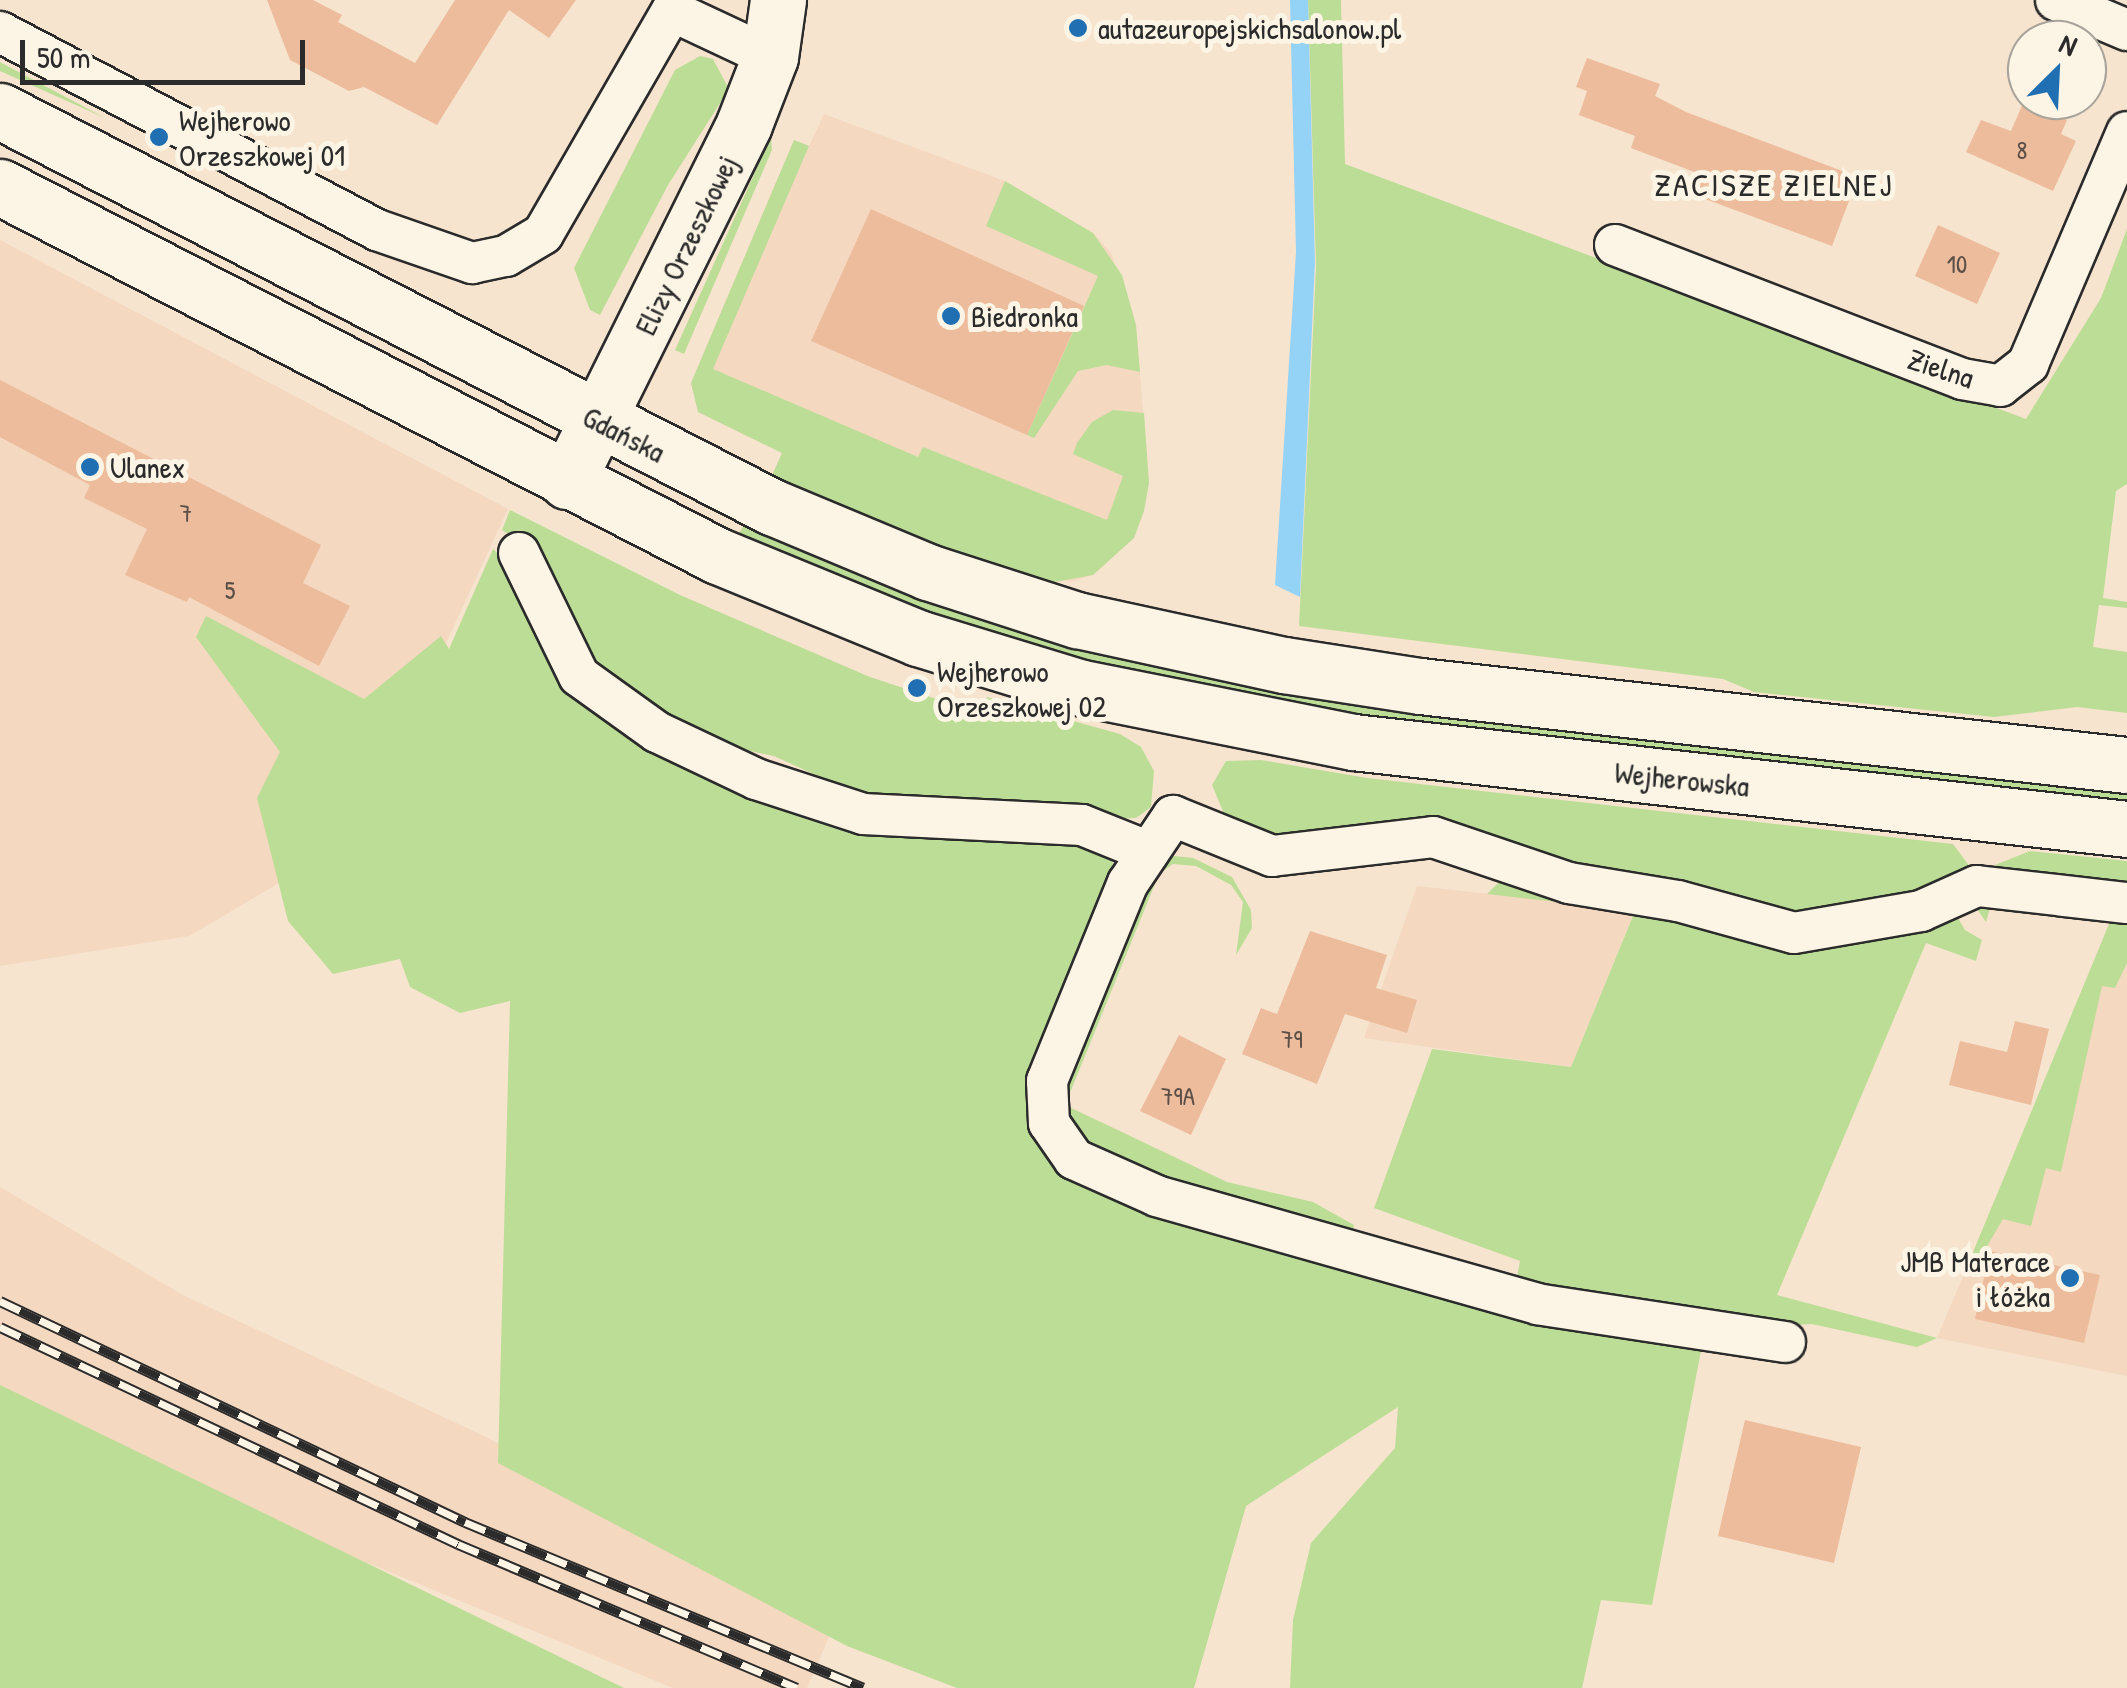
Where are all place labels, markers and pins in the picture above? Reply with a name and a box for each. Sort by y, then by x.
place label: autazeuropejskichsalonow.pl [1098,10,1401,46]
marker: autazeuropejskichsalonow.pl [1067,17,1089,39]
place label: Wejherowo Orzeszkowej 01 [179,102,345,172]
marker: Wejherowo Orzeszkowej 01 [148,126,170,148]
place label: Biedronka [971,298,1078,334]
marker: Biedronka [940,305,962,327]
place label: Ulanex [110,449,185,485]
marker: Ulanex [79,456,101,478]
place label: Wejherowo Orzeszkowej 02 [937,653,1106,724]
marker: Wejherowo Orzeszkowej 02 [906,677,928,699]
place label: JMB Materace i łóżka [1900,1243,2050,1314]
marker: JMB Materace i łóżka [2059,1267,2081,1289]

